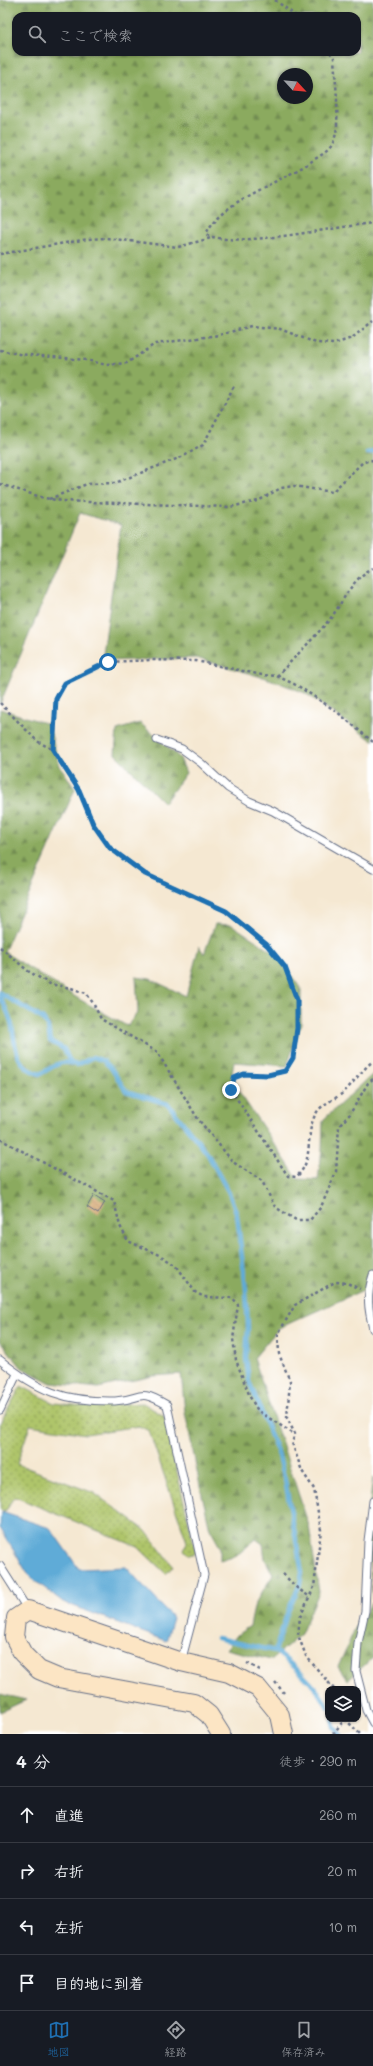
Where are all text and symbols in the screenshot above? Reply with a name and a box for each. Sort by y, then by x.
search box [12,12,361,56]
icon: search [26,23,48,45]
text: ここで検索 [58,25,133,45]
north arrow [277,68,313,104]
route start [99,653,117,671]
route end [222,1081,240,1099]
map controls [325,1686,361,1722]
button: layers [325,1686,361,1722]
text: 4 分 [16,1750,50,1772]
text: 徒歩 · 290 m [280,1752,357,1769]
icon: ahead [16,1804,38,1826]
text: 直進 [54,1805,84,1825]
text: 260 m [319,1806,357,1823]
icon: right [16,1860,38,1882]
text: 右折 [54,1861,84,1881]
text: 20 m [327,1862,357,1879]
icon: left [16,1916,38,1938]
text: 左折 [54,1917,84,1937]
text: 10 m [329,1918,357,1935]
icon: arrive [16,1972,38,1994]
text: 目的地に到着 [54,1973,144,1993]
tab: 地図 [48,2019,70,2059]
tab: 経路 [165,2019,187,2059]
tab: 保存済み [282,2019,326,2059]

